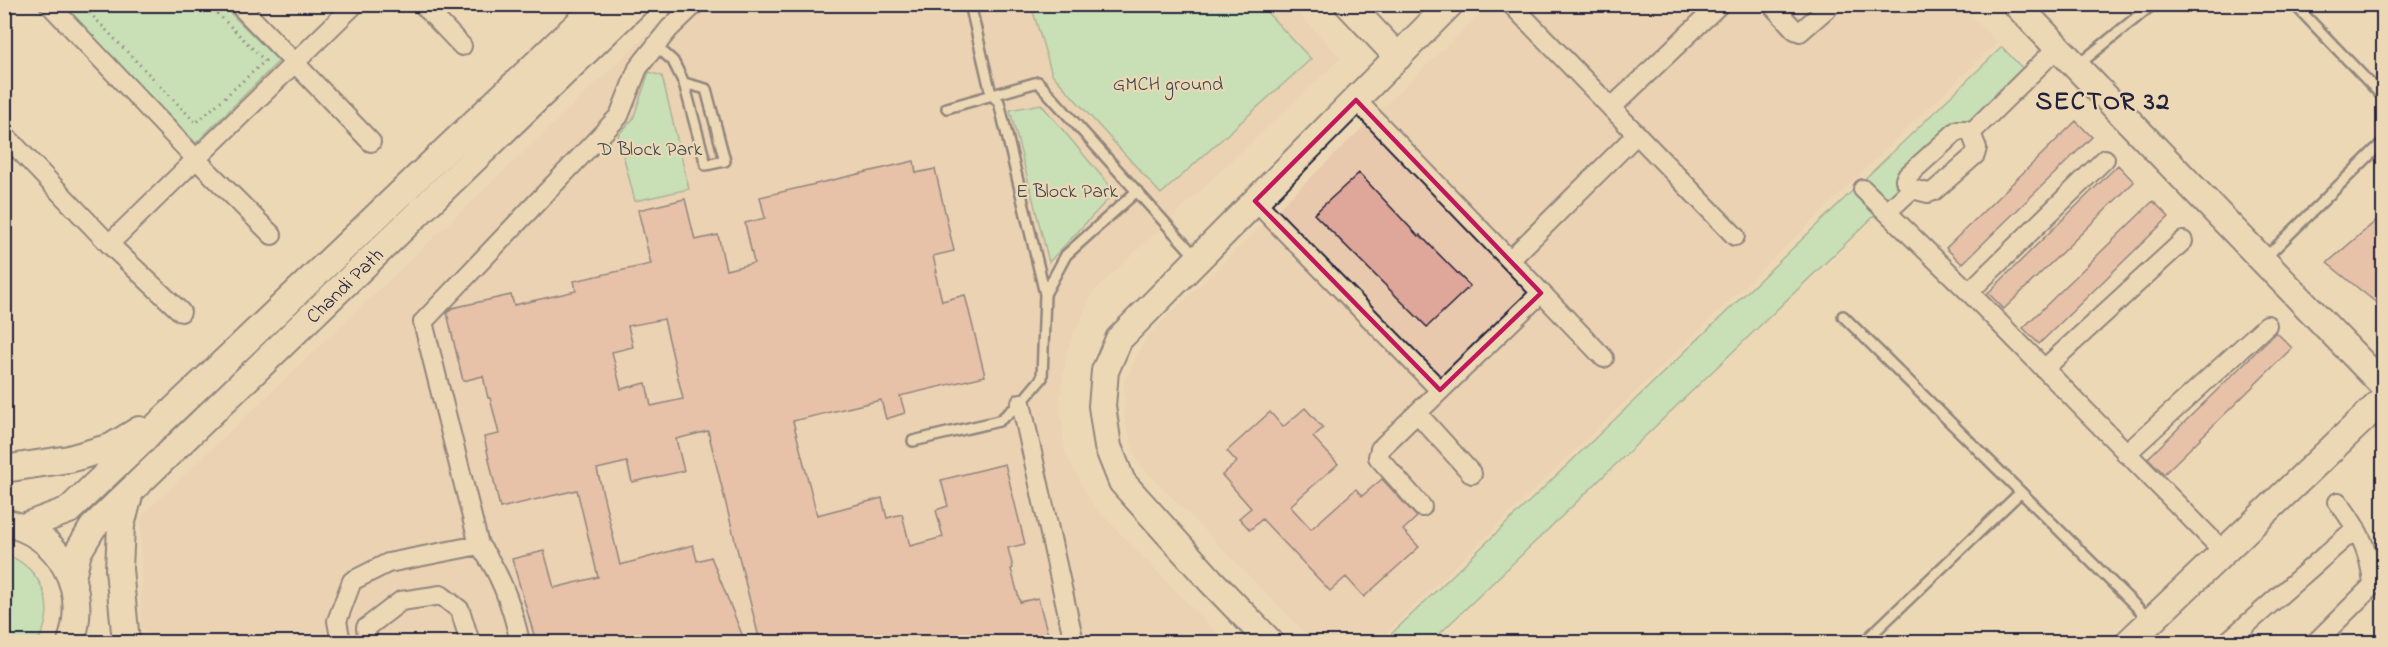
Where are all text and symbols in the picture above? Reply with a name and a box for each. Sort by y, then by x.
park label: GMCH ground [1113,71,1223,101]
district label: SECTOR 32 [2035,84,2171,122]
park label: D Block Park [597,136,702,165]
park label: E Block Park [1016,178,1118,207]
street label: Chandi Path [300,242,391,331]

